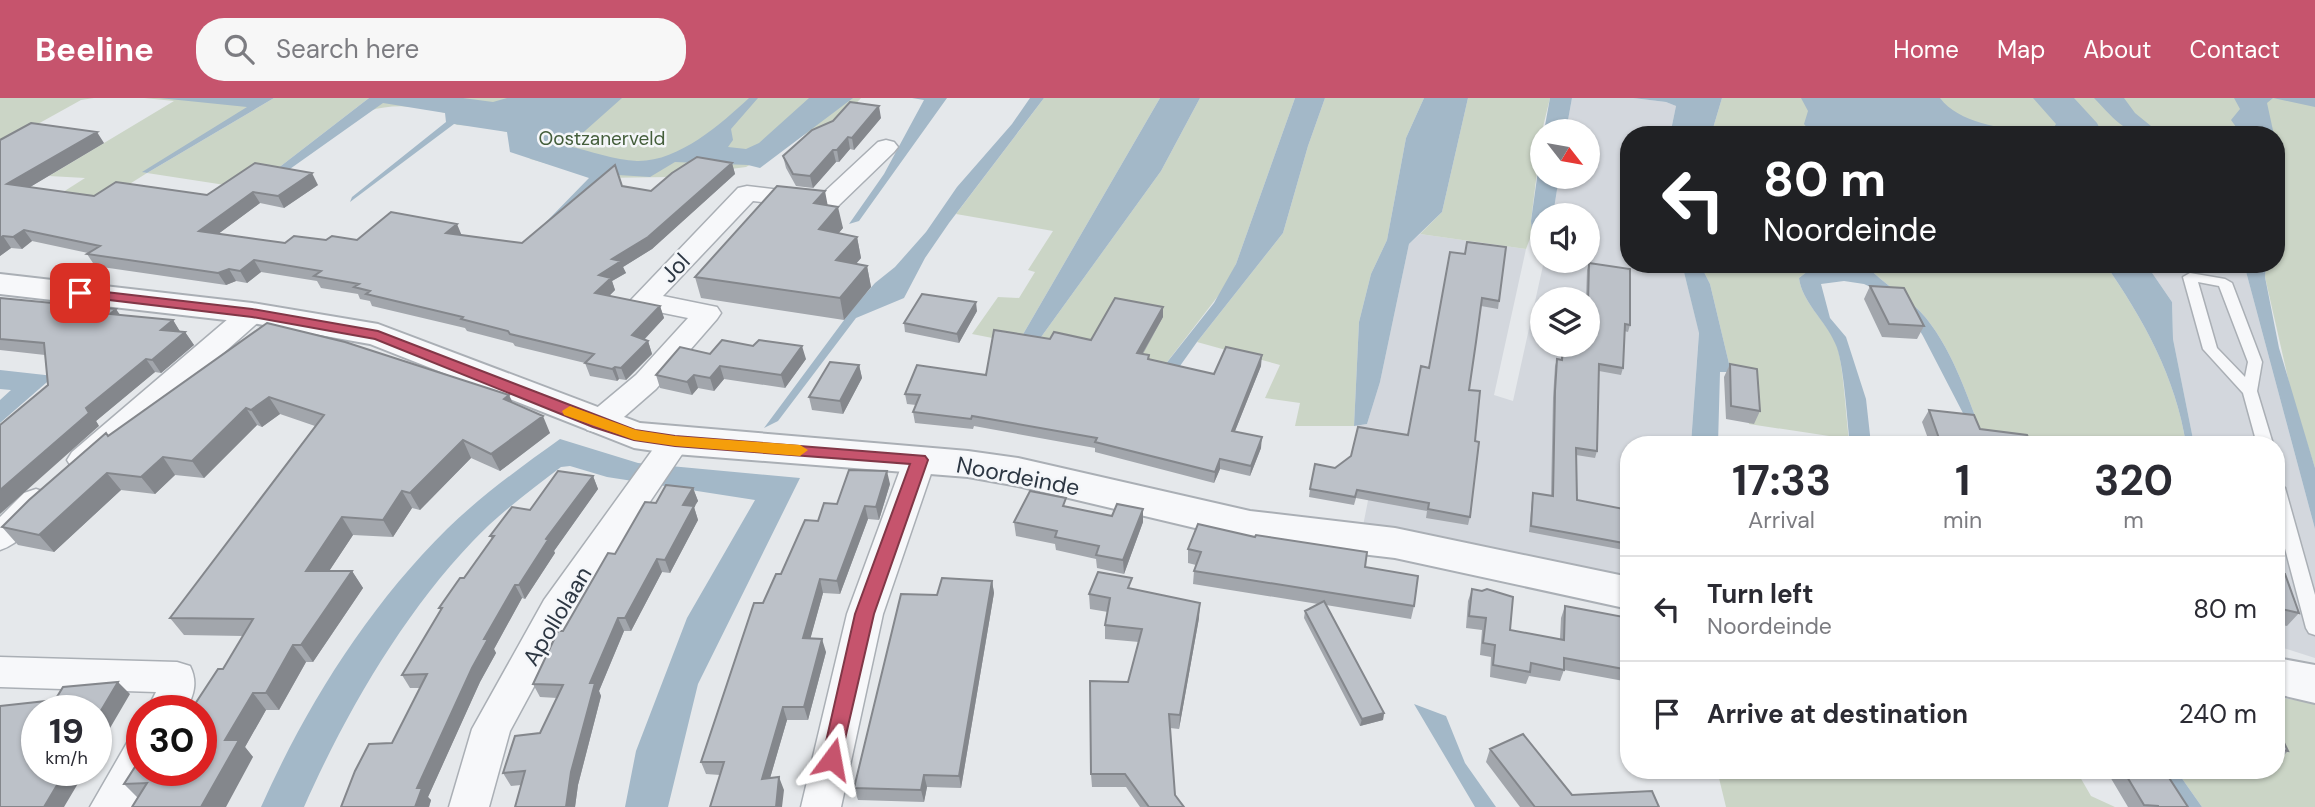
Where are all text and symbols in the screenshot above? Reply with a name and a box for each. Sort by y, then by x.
search box [196,18,686,81]
text: Beeline [35,28,154,71]
icon: search [220,30,258,68]
text: Search here [276,32,419,66]
text: Home [1893,34,1959,65]
text: Map [1997,34,2045,65]
text: About [2083,34,2152,65]
text: Contact [2190,34,2280,65]
north arrow [1530,119,1600,189]
map controls [1530,119,1600,357]
park label: Oostzanerveld [539,126,665,151]
text: 80 m [1763,147,1886,211]
icon: left [1648,154,1739,245]
button: sound [1530,203,1600,273]
text: Noordeinde [1763,209,1937,251]
street label: Jol [654,247,696,289]
pin [50,263,110,323]
icon: arrive [61,274,99,312]
button: layers [1530,287,1600,357]
street label: Noordeinde [954,449,1082,503]
text: 17:33 [1732,453,1831,508]
text: 1 [1955,453,1970,508]
text: 320 [2094,453,2173,508]
text: Arrival [1748,505,1815,535]
text: min [1943,505,1982,535]
text: m [2123,505,2144,535]
street label: Apollolaan [516,561,598,671]
text: Turn left [1707,577,1814,611]
icon: left [1648,590,1686,628]
text: 80 m [2193,592,2257,626]
text: Noordeinde [1707,611,1832,641]
speed limit sign: 30 [126,695,217,786]
icon: arrive [1648,695,1686,733]
text: Arrive at destination [1707,697,1968,731]
text: 240 m [2179,697,2257,731]
text: 19 [49,708,84,754]
position arrow [795,722,869,796]
text: km/h [45,746,88,770]

